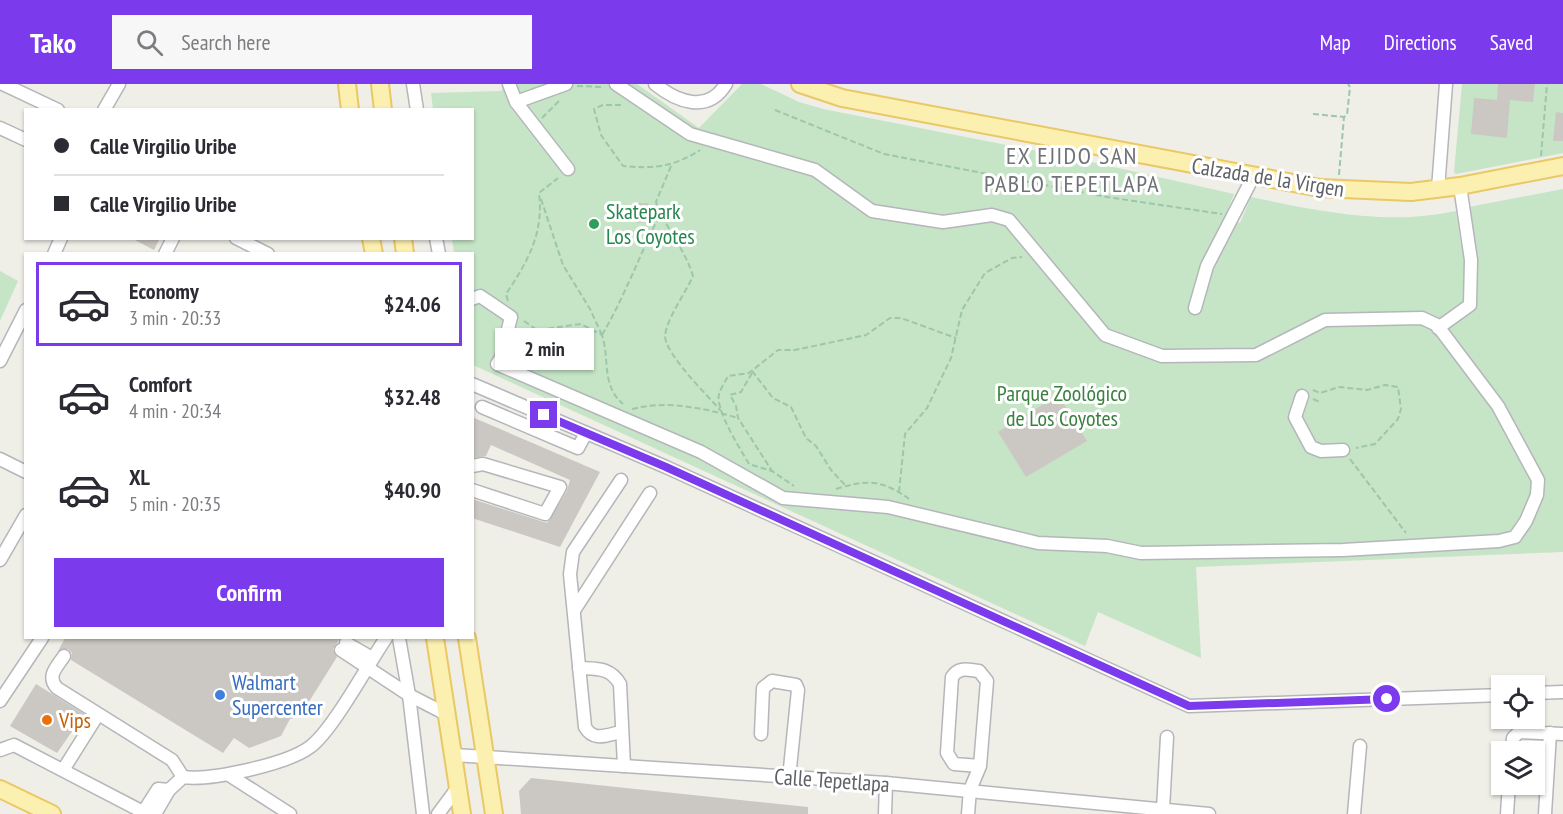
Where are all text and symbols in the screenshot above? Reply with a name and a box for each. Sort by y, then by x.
search box [112,15,532,69]
text: Tako [30,24,76,61]
icon: search [133,26,166,59]
text: Search here [181,28,271,56]
text: Map [1320,29,1351,56]
text: Directions [1384,29,1457,56]
text: Saved [1490,29,1533,56]
text: Calle Virgilio Uribe [90,132,237,160]
district label: EX EJIDO SAN PABLO TEPETLAPA [984,140,1160,199]
street label: Calzada de la Virgen [1190,151,1346,203]
text: Calle Virgilio Uribe [90,190,237,218]
place label: Skatepark Los Coyotes [606,197,695,250]
marker: Skatepark Los Coyotes [587,217,601,231]
icon: car [57,277,111,331]
text: Economy [129,277,199,305]
text: $24.06 [384,290,441,318]
text: 3 min · 20:33 [129,305,221,331]
callout: 2 min [494,328,594,370]
text: 2 min [524,336,565,362]
icon: car [57,370,111,424]
text: Comfort [129,370,192,398]
park label: Parque Zoológico de Los Coyotes [997,379,1127,432]
text: $32.48 [384,383,441,411]
text: 4 min · 20:34 [129,398,221,424]
route end [530,401,557,428]
icon: car [57,463,111,517]
text: XL [129,463,150,491]
text: $40.90 [384,476,441,504]
text: 5 min · 20:35 [129,491,221,517]
button: Confirm [54,558,444,627]
place label: Walmart Supercenter [232,668,323,721]
map controls [1491,675,1545,795]
button: locate [1491,675,1545,729]
route start [1373,685,1400,712]
marker: Walmart Supercenter [213,688,227,702]
place label: Vips [58,706,91,734]
marker: Vips [40,713,54,727]
button: layers [1491,741,1545,795]
street label: Calle Tepetlapa [773,762,891,798]

